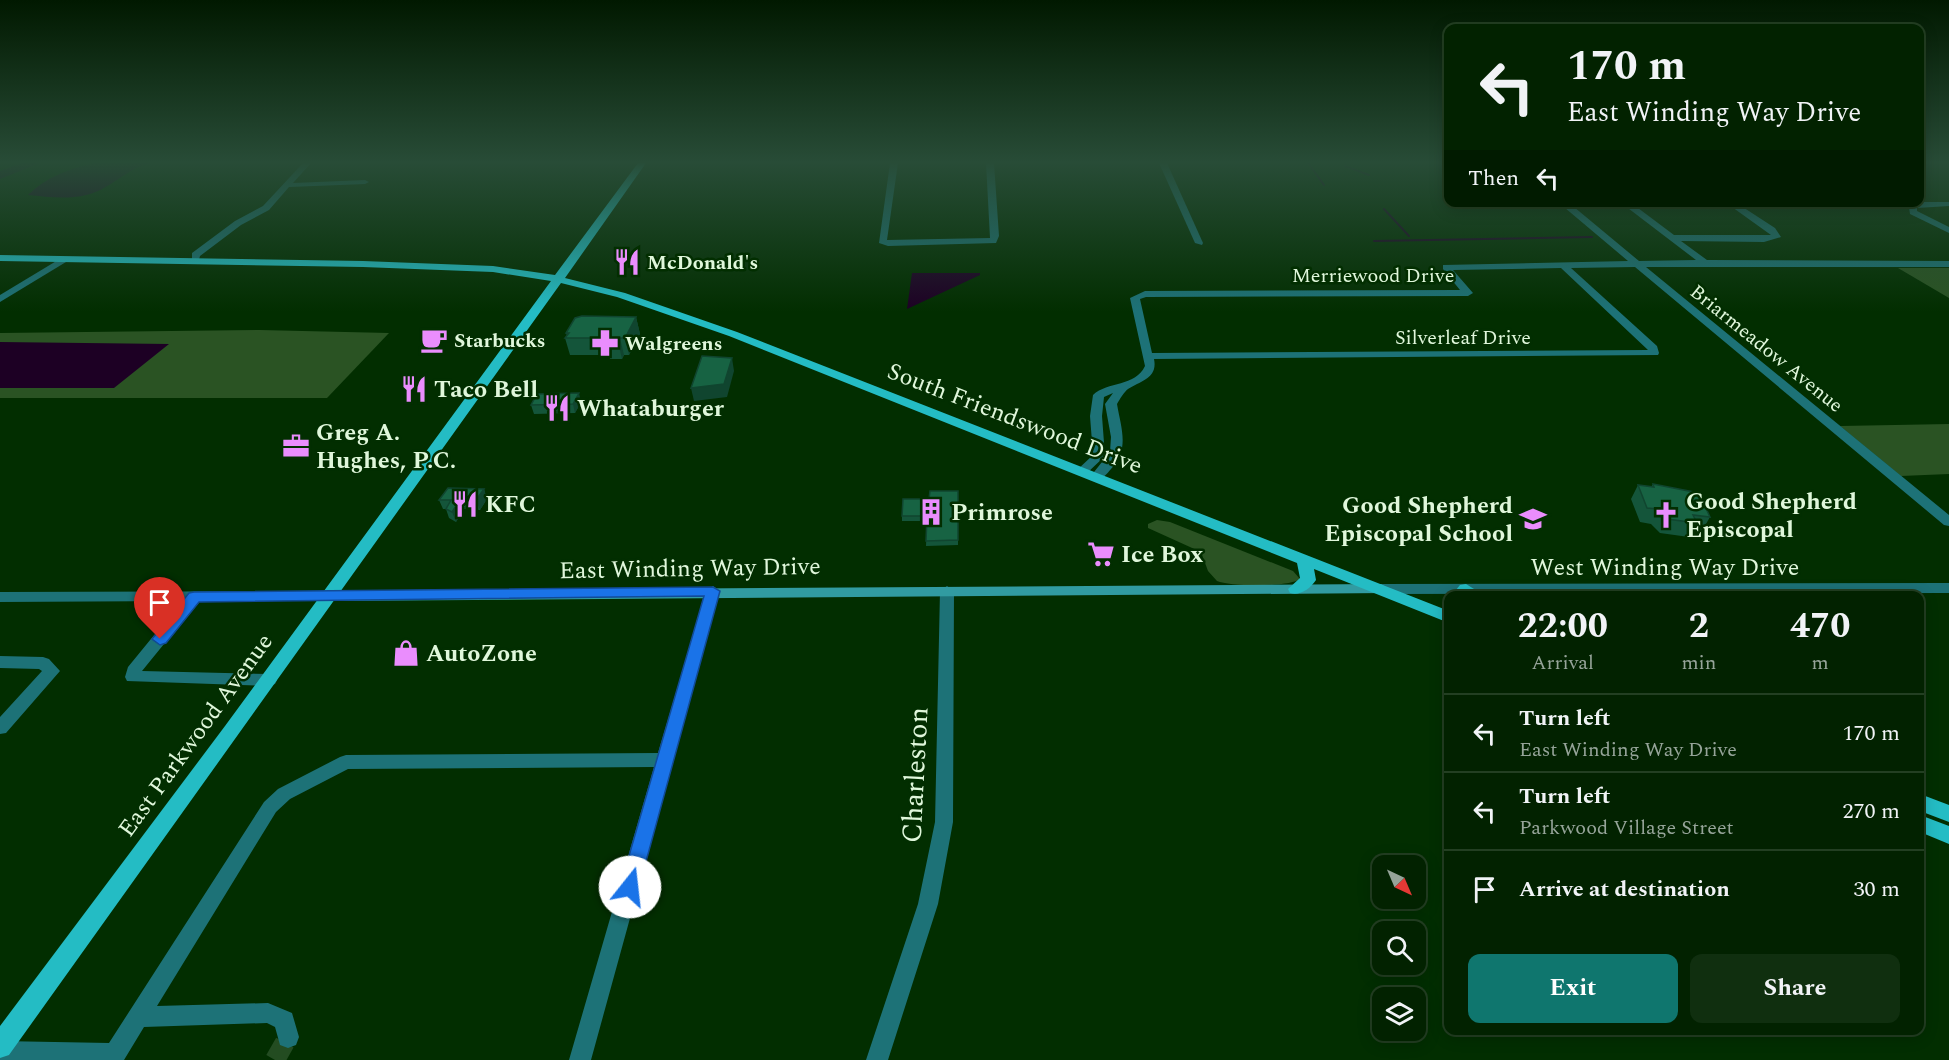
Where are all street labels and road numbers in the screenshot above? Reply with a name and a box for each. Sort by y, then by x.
street label: Merriewood Drive [1292,261,1454,291]
street label: Briarmeadow Avenue [1683,277,1850,420]
street label: Silverleaf Drive [1395,323,1531,353]
street label: South Friendswood Drive [882,354,1148,484]
street label: East Winding Way Drive [559,549,821,589]
street label: West Winding Way Drive [1531,550,1799,586]
street label: East Parkwood Avenue [109,626,282,845]
street label: Charleston [890,706,941,844]

